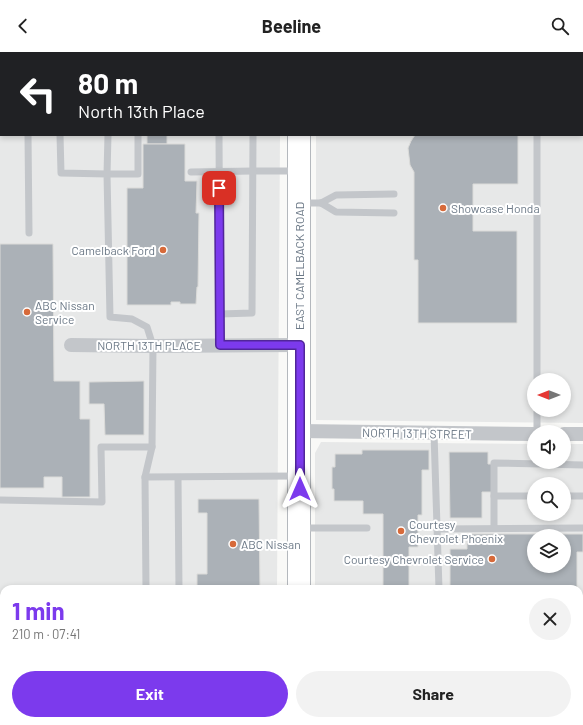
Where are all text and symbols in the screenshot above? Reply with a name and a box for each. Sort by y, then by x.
icon: back [12,15,34,37]
text: Beeline [262,15,321,37]
icon: search [549,15,571,37]
text: 80 m [78,66,138,100]
icon: left [12,68,64,120]
text: North 13th Place [78,100,205,122]
pin [202,171,236,205]
icon: arrive [208,177,230,199]
place label: Showcase Honda [451,201,540,215]
street label: EAST CAMELBACK ROAD [292,202,306,330]
marker: Showcase Honda [438,203,448,213]
place label: Camelback Ford [72,243,155,257]
marker: Camelback Ford [158,245,168,255]
place label: ABC Nissan Service [35,298,95,326]
marker: ABC Nissan Service [22,307,32,317]
street label: NORTH 13TH PLACE [97,338,201,352]
north arrow [527,373,571,417]
map controls [527,373,571,573]
street label: NORTH 13TH STREET [362,425,472,441]
button: sound [527,425,571,469]
position arrow [279,468,321,510]
button: search [527,477,571,521]
place label: Courtesy Chevrolet Phoenix [409,517,503,545]
marker: Courtesy Chevrolet Phoenix [396,526,406,536]
button: layers [527,529,571,573]
place label: ABC Nissan [241,537,301,551]
marker: ABC Nissan [228,539,238,549]
place label: Courtesy Chevrolet Service [344,552,484,566]
marker: Courtesy Chevrolet Service [487,554,497,564]
text: 1 min [12,596,65,625]
button: close [529,598,571,640]
text: 210 m · 07:41 [12,626,80,642]
button: Exit [12,671,288,717]
button: Share [296,671,571,717]

